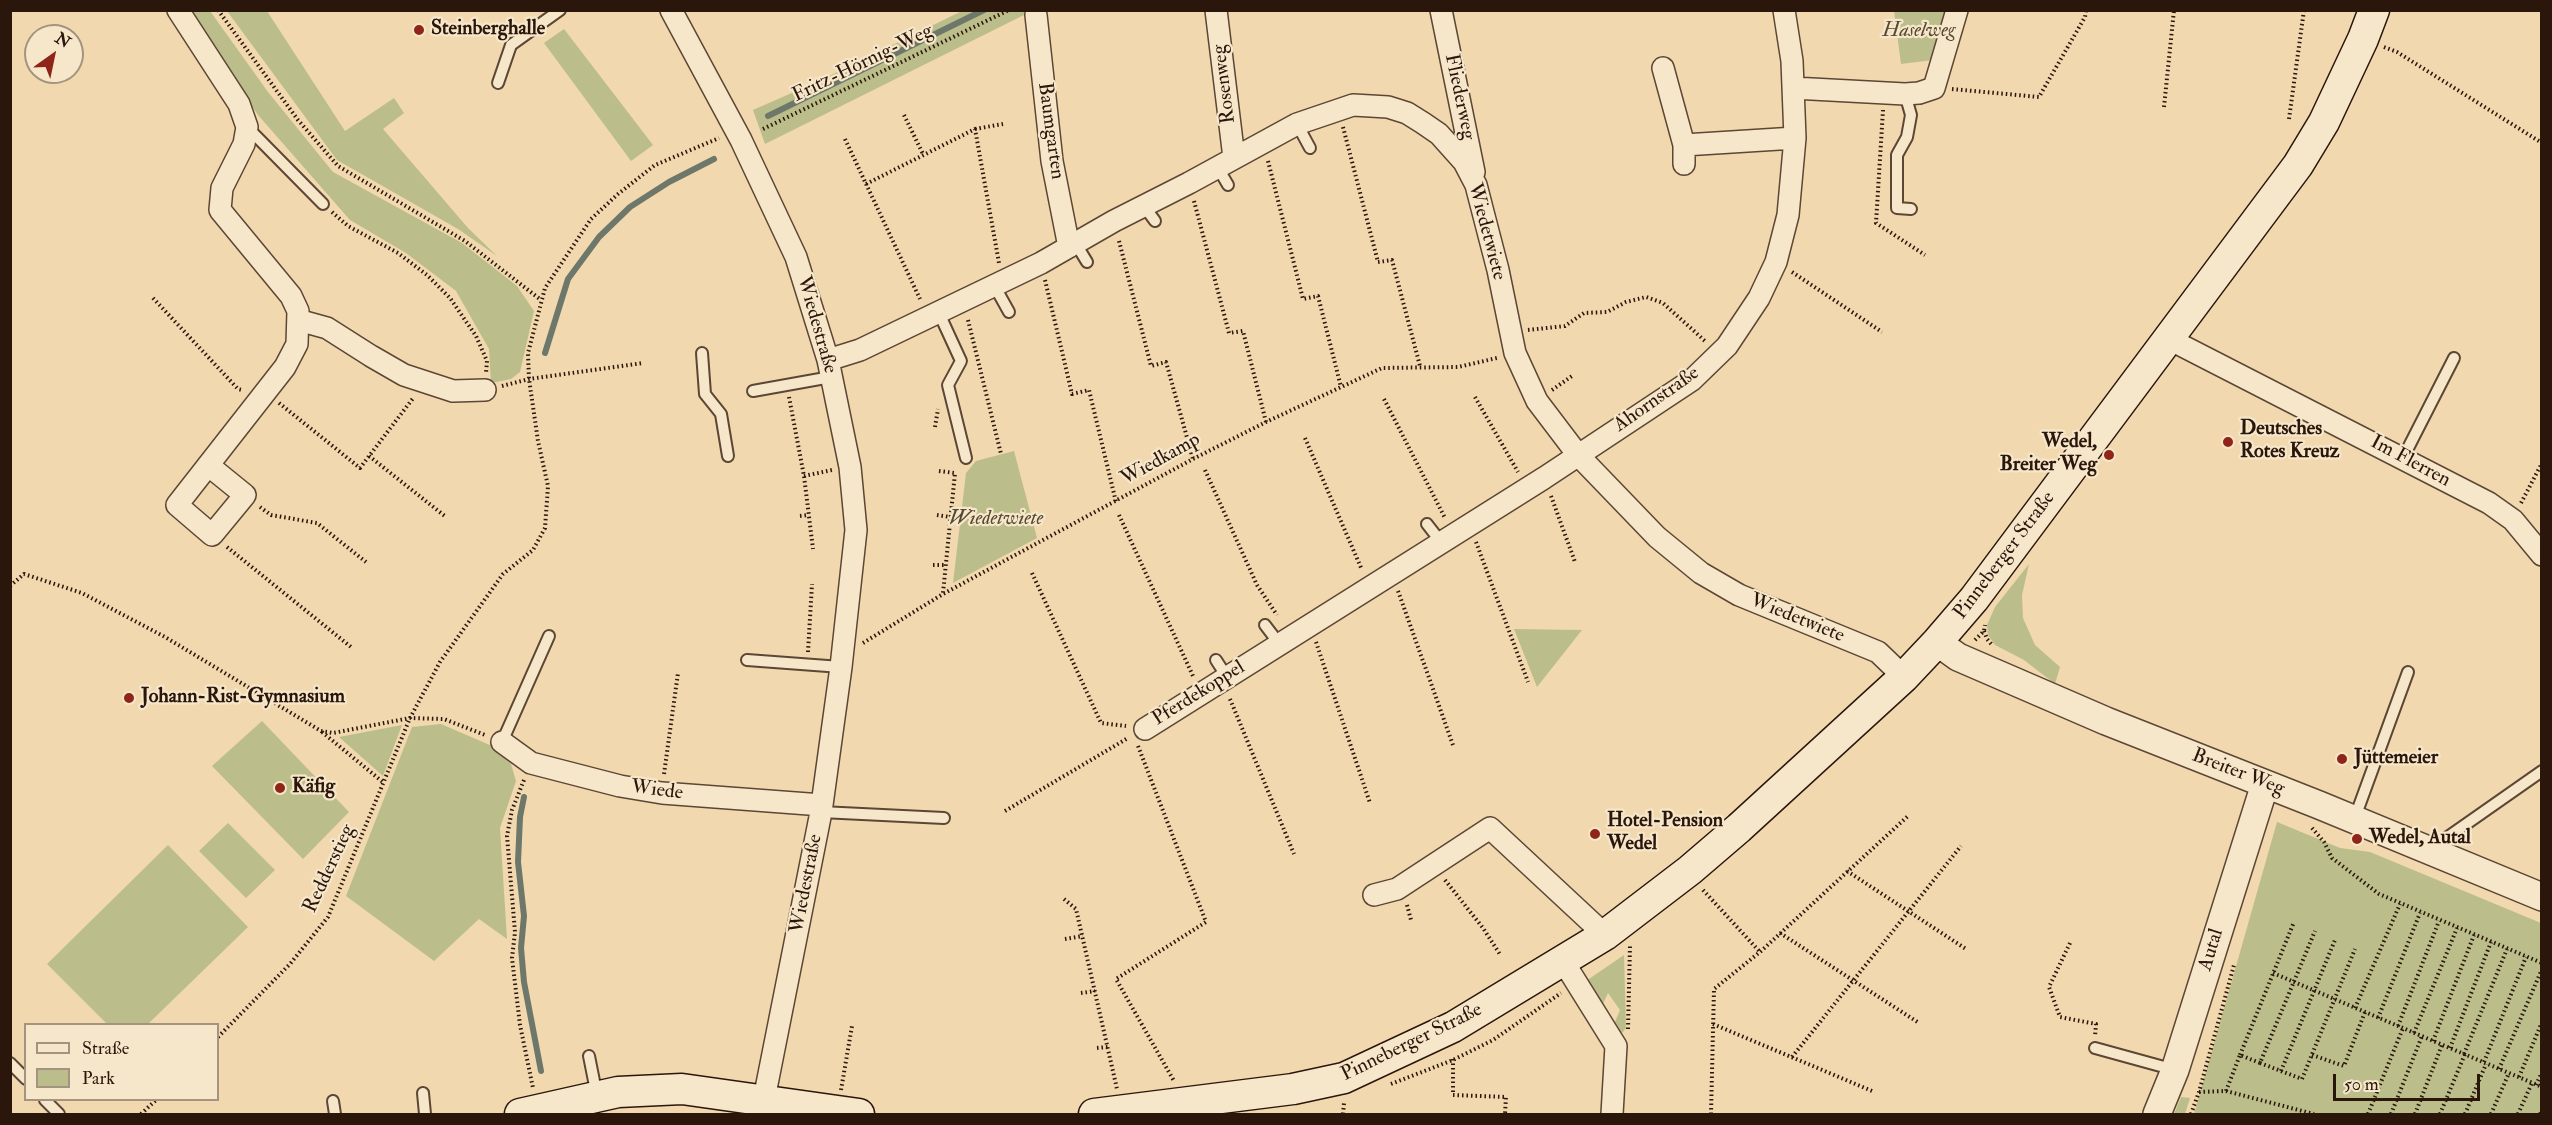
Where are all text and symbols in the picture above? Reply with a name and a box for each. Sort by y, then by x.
place label: Steinberghalle [431,18,545,42]
street label: Fritz-Hörnig-Weg [789,20,937,108]
park label: Haselweg [1883,20,1955,44]
marker: Steinberghalle [412,23,426,37]
north arrow [24,24,84,84]
text: N [51,28,74,53]
street label: Rosenweg [1208,43,1242,125]
street label: Fliederweg [1438,52,1480,142]
street label: Baumgarten [1031,81,1069,181]
street label: Wiedetwiete [1462,181,1510,283]
street label: Wiedestraße [791,273,841,377]
street label: Ahornstraße [1610,362,1704,438]
place label: Deutsches Rotes Kreuz [2240,418,2339,465]
street label: Wiedkamp [1117,428,1205,492]
place label: Wedel, Breiter Weg [2000,431,2097,478]
street label: Im Flerren [2366,431,2454,493]
marker: Deutsches Rotes Kreuz [2221,435,2235,449]
marker: Wedel, Breiter Weg [2102,448,2116,462]
street label: Pinneberger Straße [1949,487,2061,625]
park label: Wiedetwiete [949,508,1043,532]
street label: Wiedetwiete [1746,589,1848,649]
street label: Pferdekoppel [1148,656,1250,732]
place label: Johann-Rist-Gymnasium [141,686,345,710]
marker: Johann-Rist-Gymnasium [122,691,136,705]
street label: Breiter Weg [2188,744,2288,802]
place label: Jüttemeier [2354,747,2438,771]
marker: Jüttemeier [2335,752,2349,766]
place label: Käfig [292,776,335,800]
street label: Wiede [630,776,684,806]
marker: Käfig [273,781,287,795]
place label: Hotel-Pension Wedel [1607,810,1723,857]
street label: Redderstieg [299,821,361,917]
marker: Hotel-Pension Wedel [1588,827,1602,841]
place label: Wedel, Autal [2369,827,2471,851]
street label: Wiedestraße [786,832,828,936]
marker: Wedel, Autal [2350,832,2364,846]
street label: Autal [2194,926,2230,974]
street label: Pinneberger Straße [1338,999,1486,1087]
legend [24,1023,219,1101]
text: Straße [82,1037,129,1060]
scale bar [2336,1062,2483,1100]
text: Park [82,1067,115,1090]
text: 50 m [2344,1073,2379,1096]

